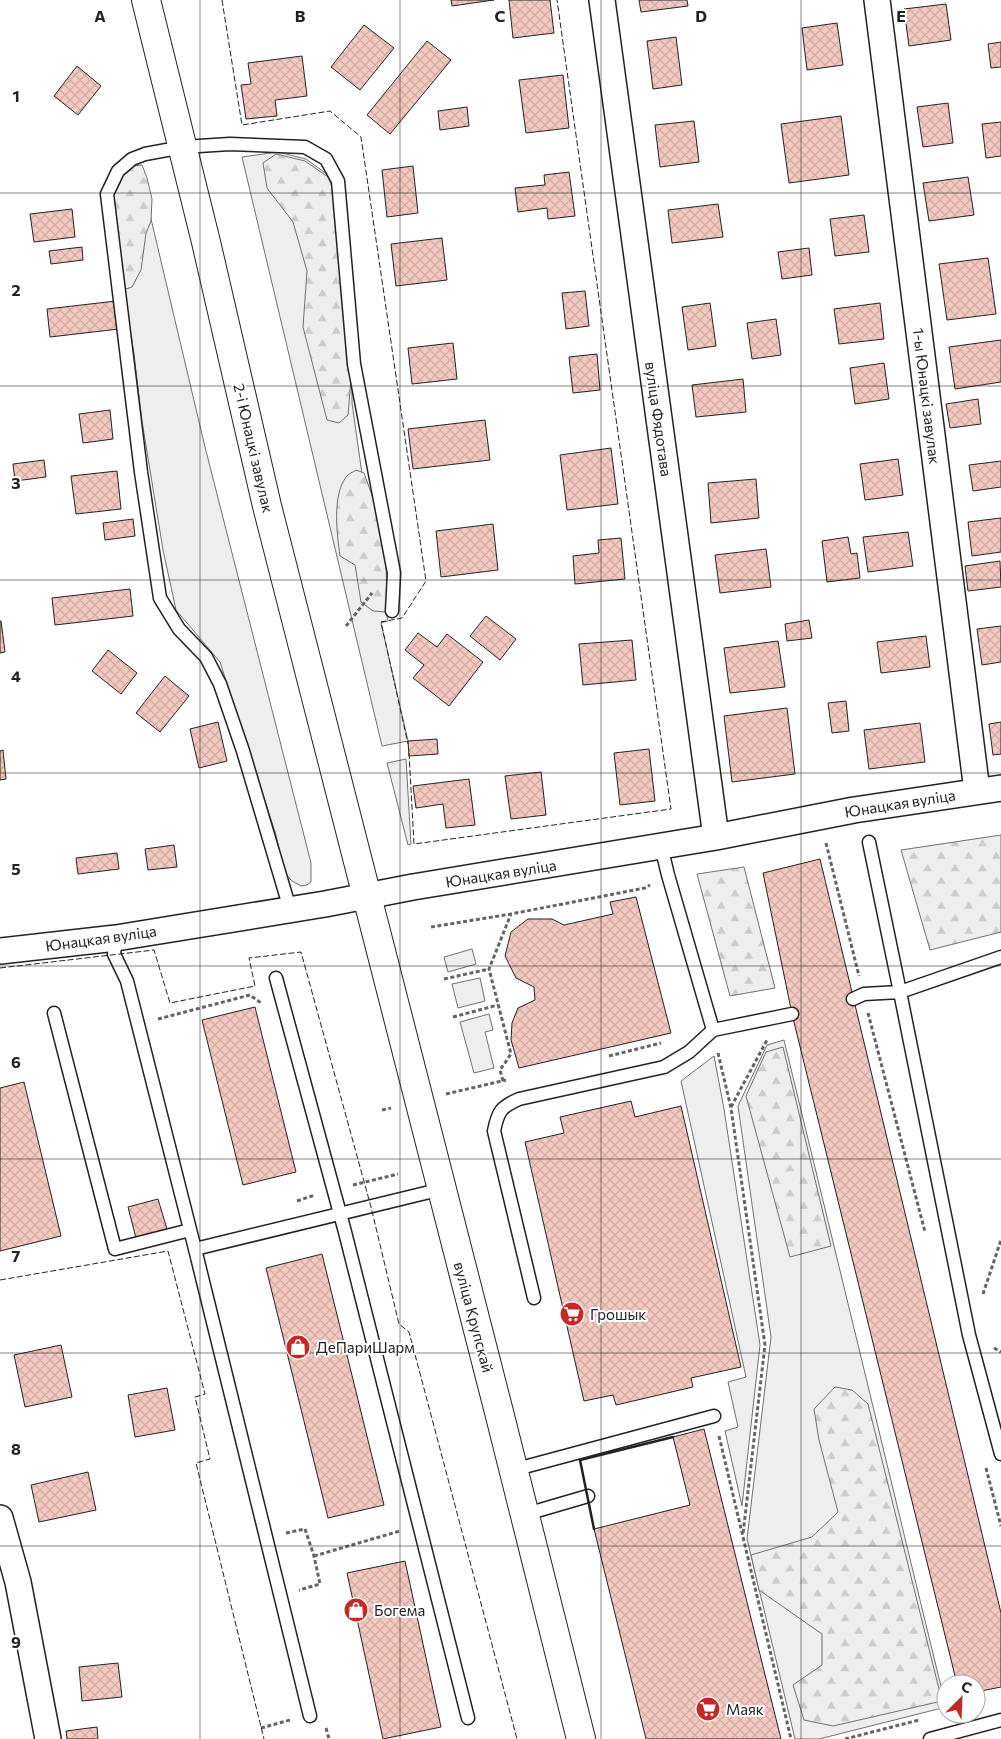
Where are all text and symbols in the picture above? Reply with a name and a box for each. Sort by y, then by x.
text: A [94,6,106,25]
text: B [295,6,306,25]
text: C [495,6,506,25]
text: D [695,6,707,25]
text: E [896,6,906,25]
text: 1 [12,86,20,105]
text: 2 [11,280,21,299]
street label: 1-ы Юнацкі завулак [910,327,944,465]
street label: вуліца Фядотава [642,360,676,478]
street label: 2-і Юнацкі завулак [230,382,278,514]
text: 3 [11,473,21,492]
text: 4 [11,666,21,685]
street label: Юнацкая вуліца [843,785,957,821]
street label: Юнацкая вуліца [444,855,558,891]
text: 5 [11,859,21,878]
street label: Юнацкая вуліца [44,921,158,955]
text: 6 [11,1052,21,1071]
text: 7 [12,1246,21,1265]
street label: вуліца Крупскай [451,1260,497,1374]
supermarket icon: Грошык [559,1301,585,1327]
place label: Грошык [590,1305,646,1323]
shop icon: ДеПариШарм [285,1334,311,1360]
place label: ДеПариШарм [316,1338,415,1356]
text: 8 [11,1439,21,1458]
shop icon: Богема [343,1597,369,1623]
place label: Богема [374,1601,425,1619]
text: 9 [11,1632,21,1651]
north arrow [936,1674,986,1724]
text: С [959,1677,974,1696]
supermarket icon: Маяк [695,1696,721,1722]
place label: Маяк [726,1700,764,1718]

